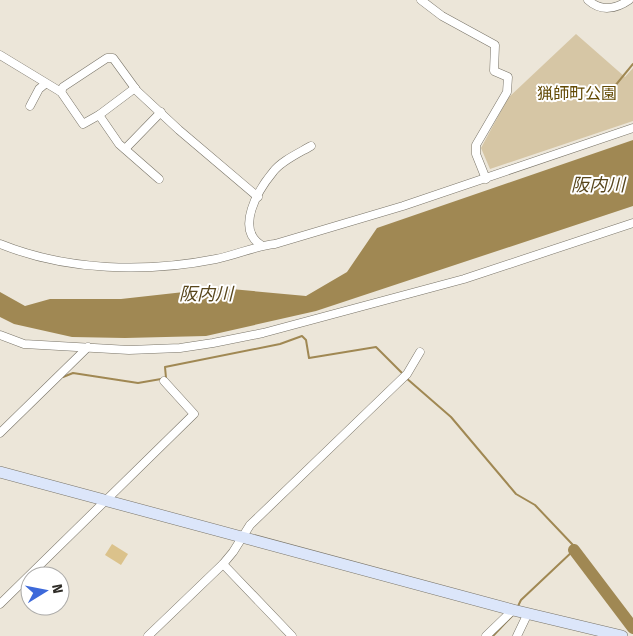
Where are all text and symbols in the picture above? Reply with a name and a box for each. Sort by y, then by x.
park label: 猟師町公園 [537,84,617,103]
water label: 阪内川 [571,174,627,196]
water label: 阪内川 [179,283,235,305]
north arrow [20,566,70,616]
text: N [48,583,66,595]

